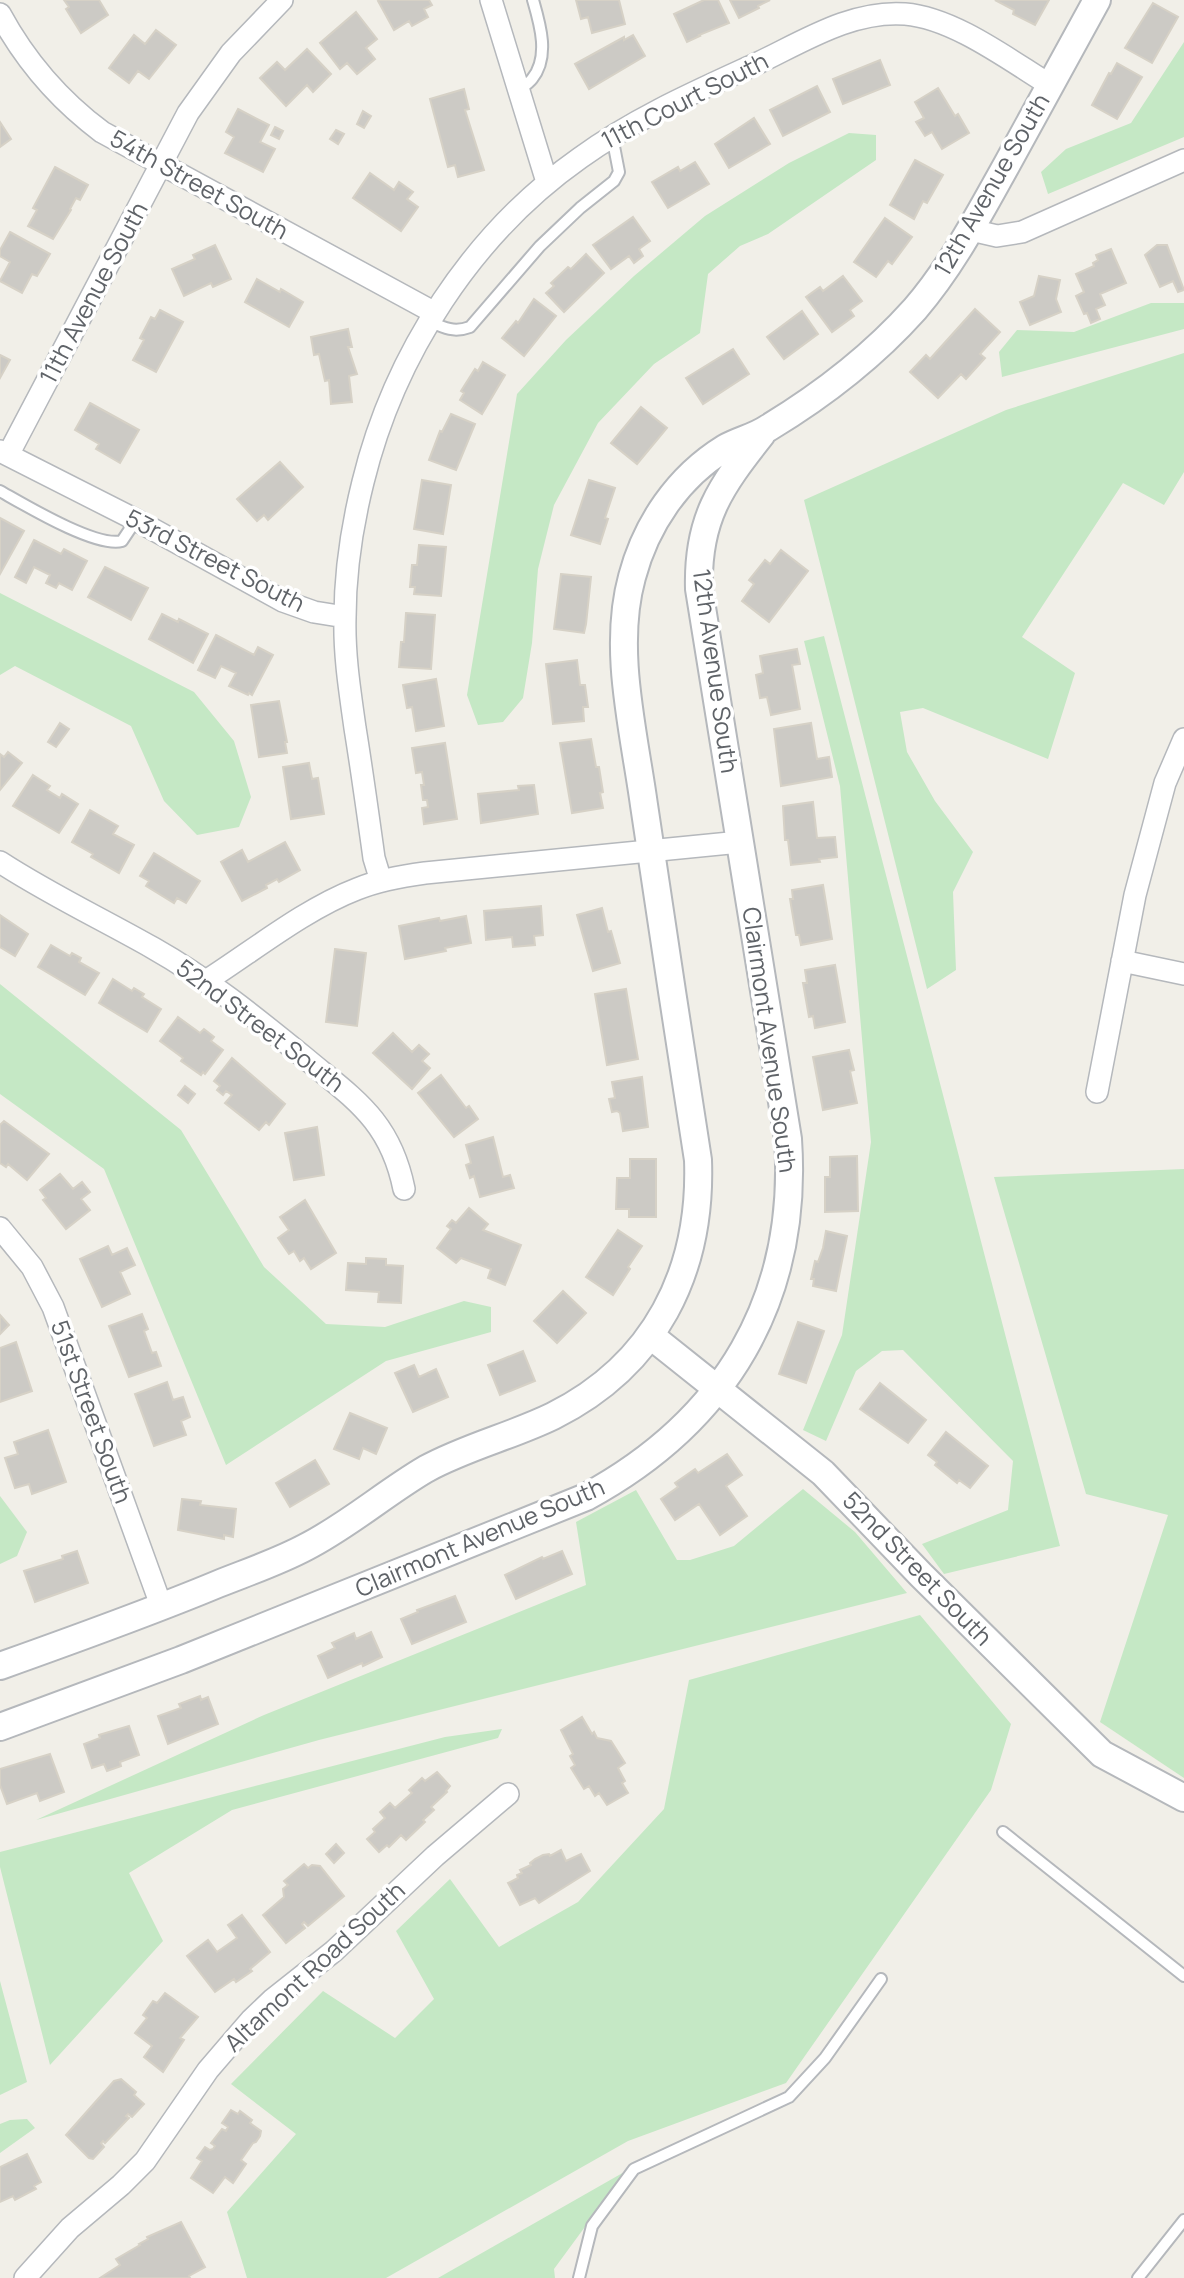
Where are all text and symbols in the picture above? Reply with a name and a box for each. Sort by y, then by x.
street label: 11th Court South [595,43,773,156]
street label: 12th Avenue South [925,87,1056,282]
street label: 54th Street South [105,121,295,246]
street label: 11th Avenue South [31,196,155,389]
street label: 53rd Street South [120,500,311,619]
street label: 12th Avenue South [686,567,747,775]
street label: Clairmont Avenue South [736,905,805,1175]
street label: 52nd Street South [170,951,352,1099]
street label: 51st Street South [44,1315,141,1508]
street label: Clairmont Avenue South [350,1469,609,1604]
street label: 52nd Street South [836,1484,1000,1652]
street label: Altamont Road South [217,1873,411,2058]

